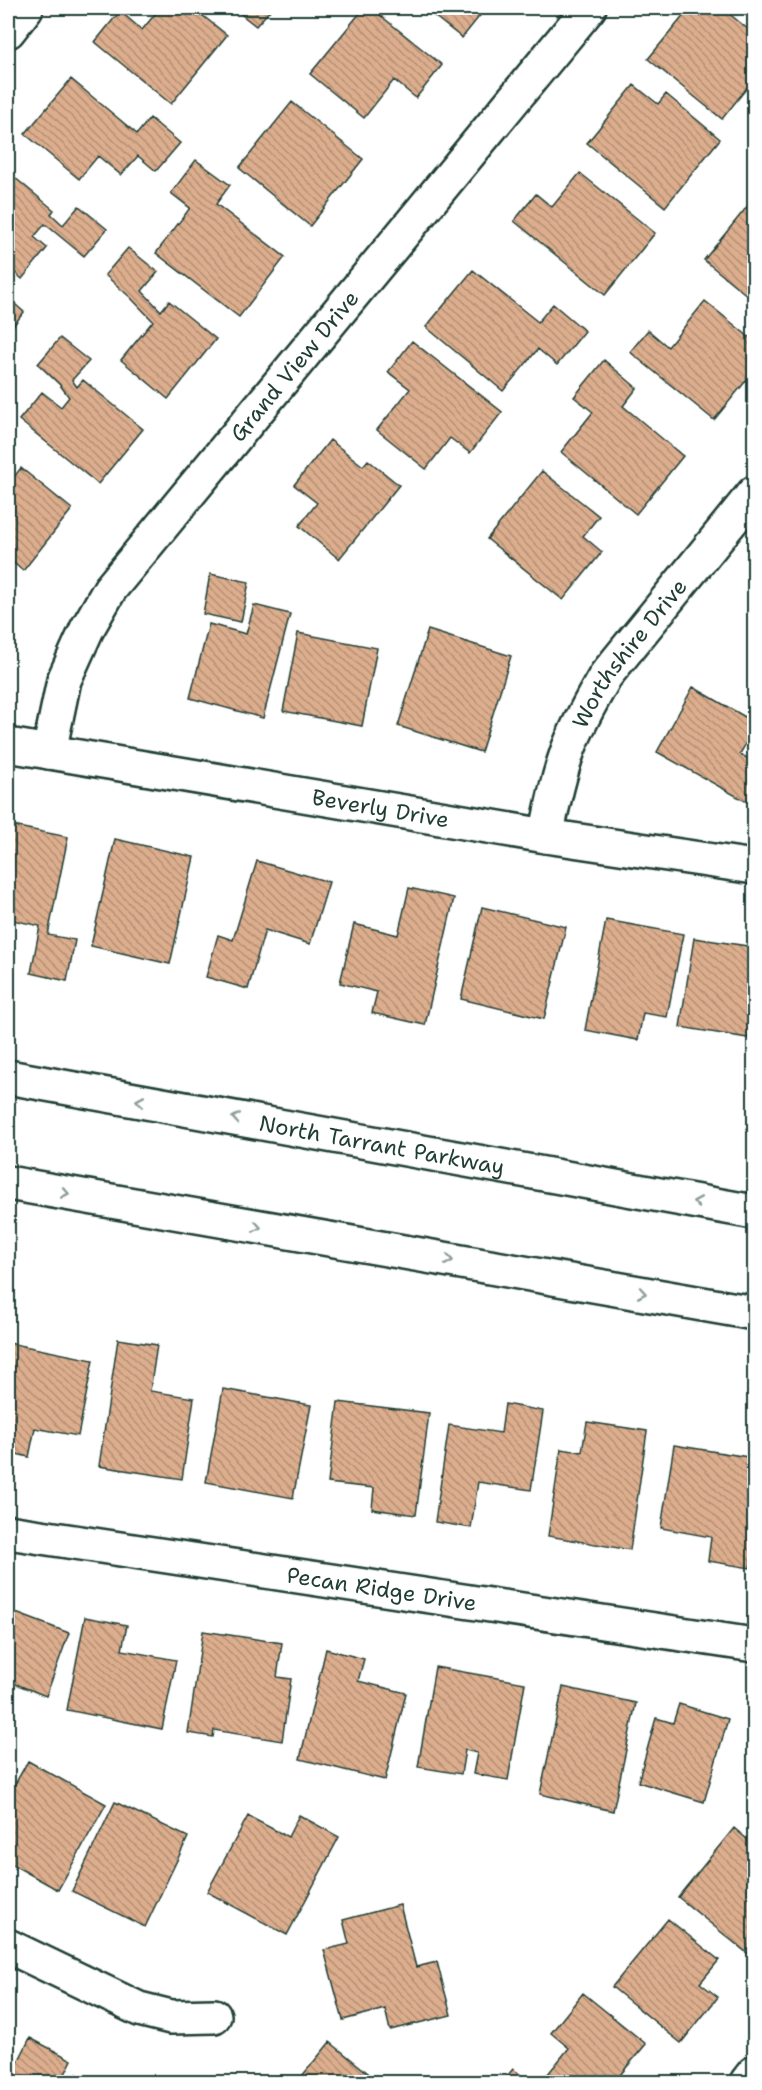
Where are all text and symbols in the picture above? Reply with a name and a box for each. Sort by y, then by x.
street label: Grand View Drive [223,284,365,447]
street label: Worthshire Drive [565,572,693,733]
street label: Beverly Drive [310,782,451,834]
one-way arrow [135,1095,145,1108]
street label: North Tarrant Parkway [257,1108,507,1181]
one-way arrow [232,1113,241,1125]
one-way arrow [60,1187,70,1199]
one-way arrow [692,1196,702,1209]
one-way arrow [253,1220,262,1232]
one-way arrow [444,1253,454,1266]
one-way arrow [636,1286,646,1299]
street label: Pecan Ridge Drive [285,1560,479,1617]

